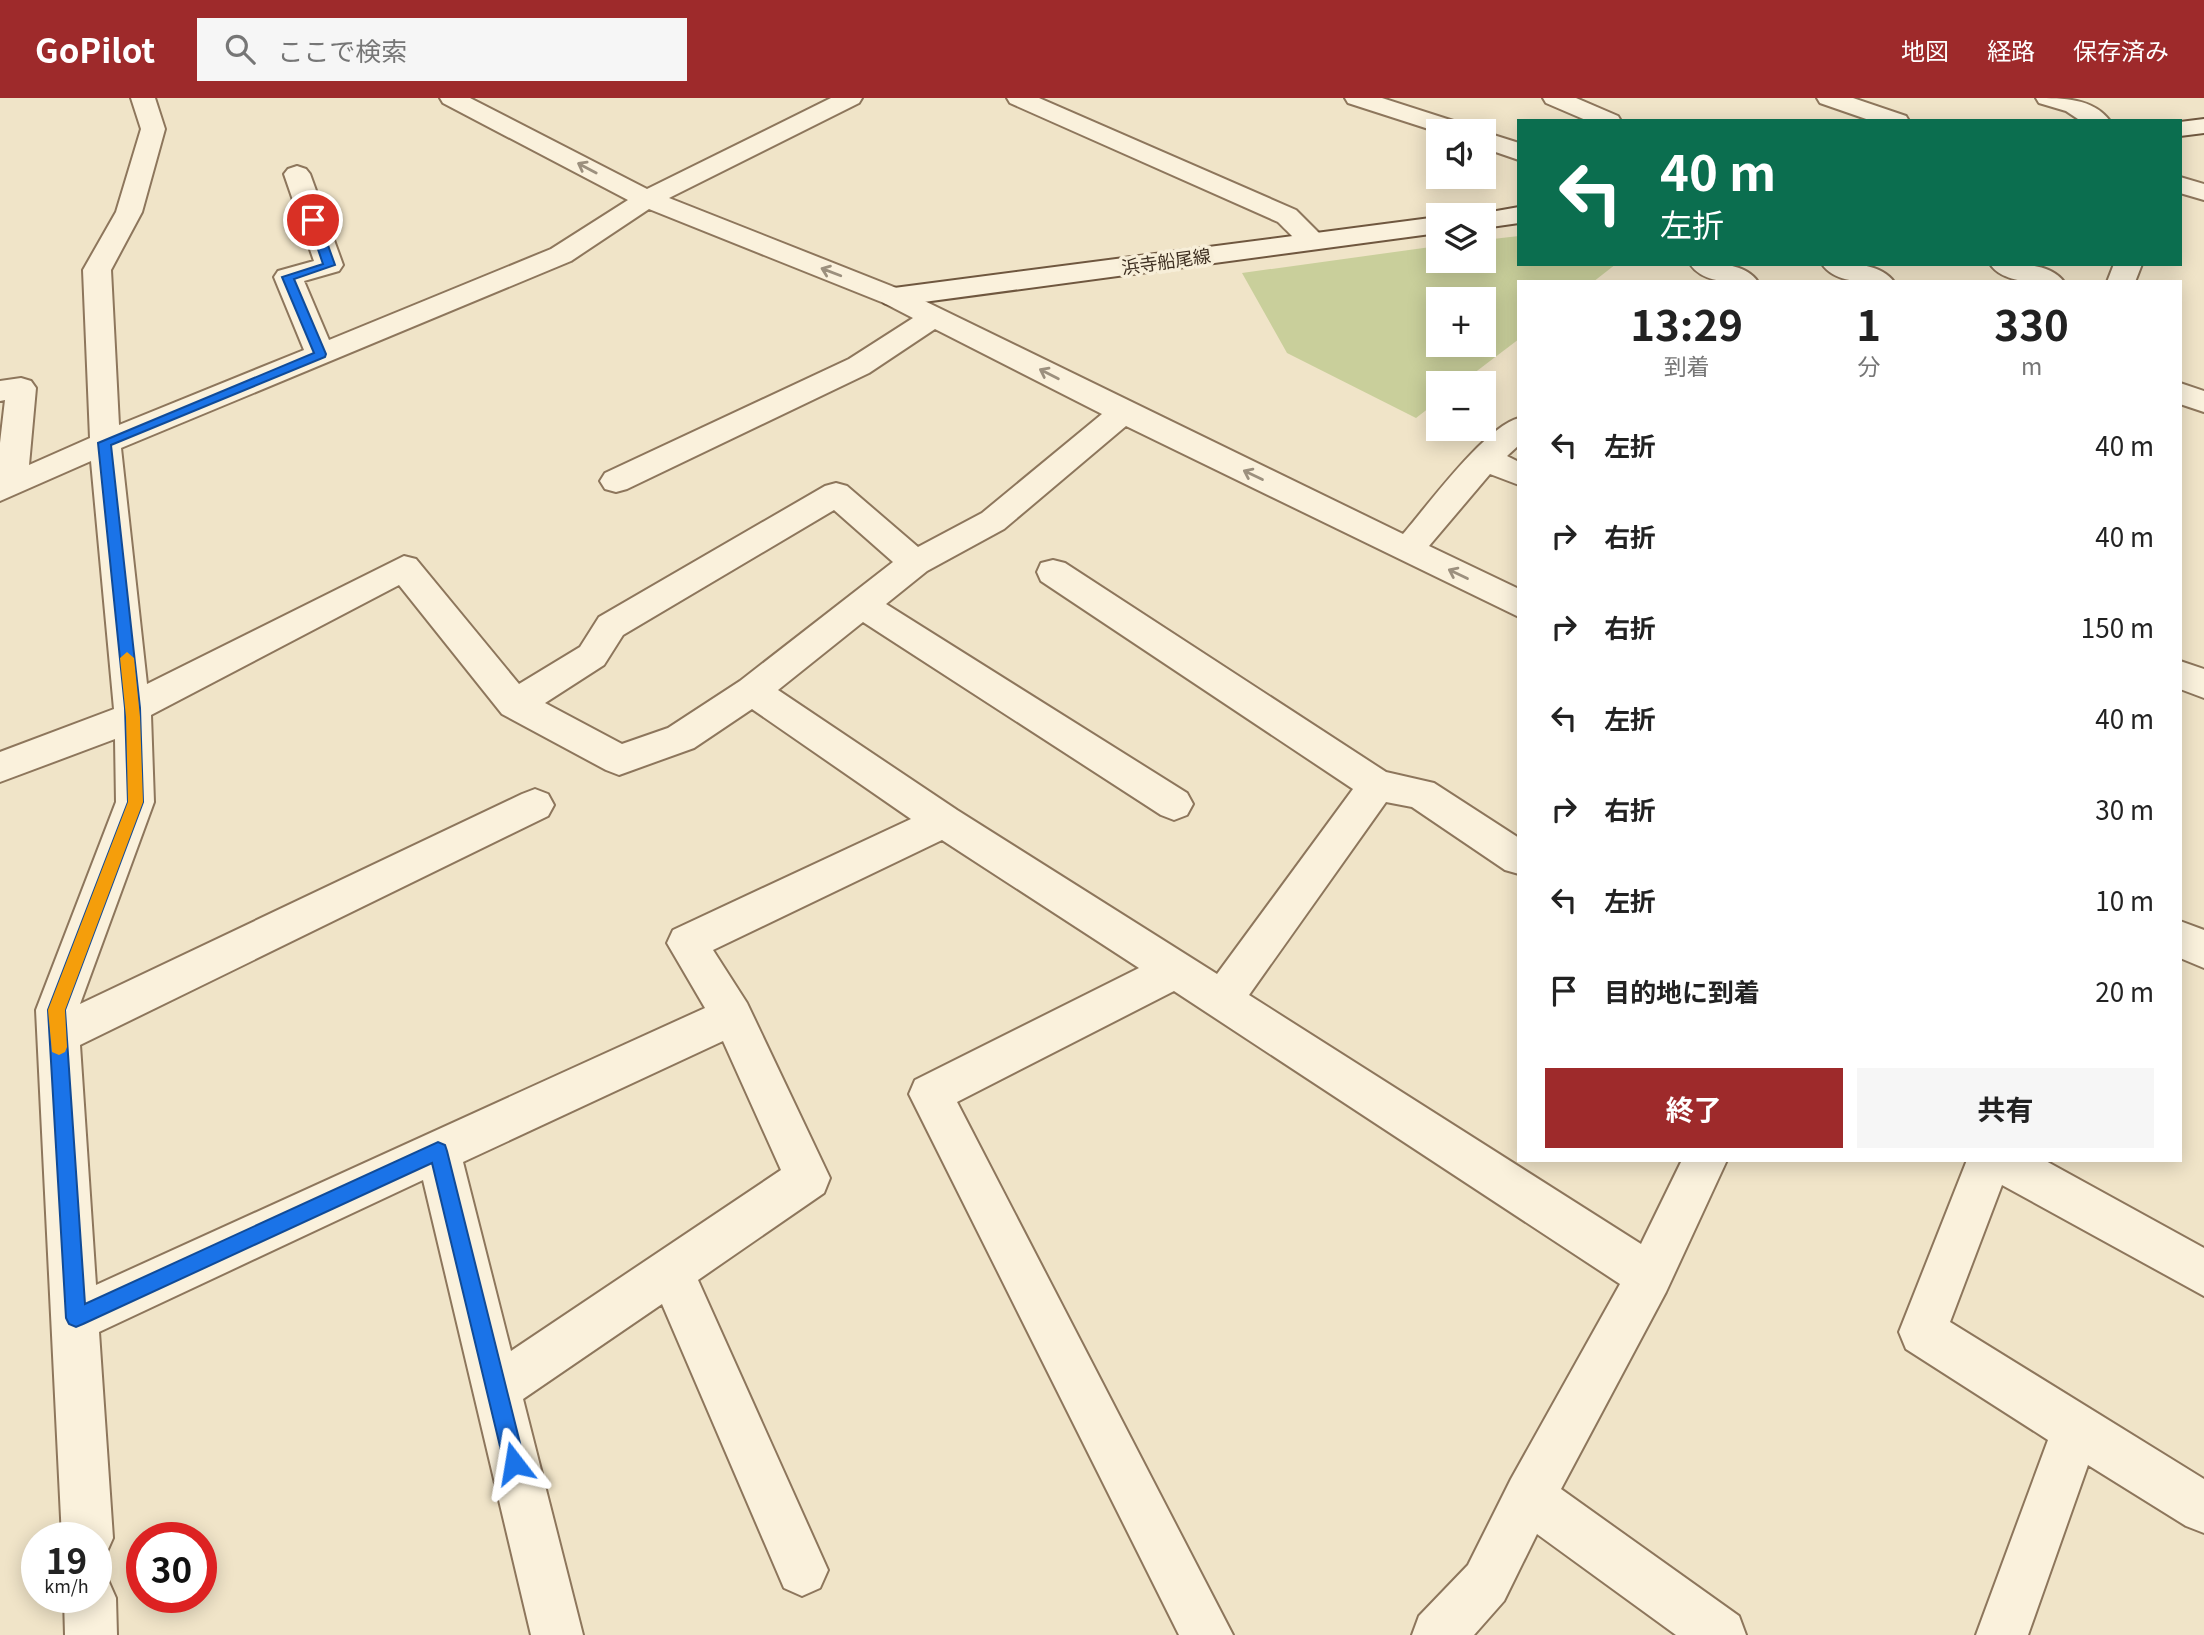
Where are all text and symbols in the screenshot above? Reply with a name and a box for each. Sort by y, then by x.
search box [197,18,687,81]
text: GoPilot [35,25,155,73]
icon: search [221,30,259,68]
text: ここで検索 [277,31,407,68]
text: 地図 [1901,32,1949,67]
text: 経路 [1987,32,2035,67]
text: 保存済み [2073,32,2169,67]
map controls [1426,119,1496,441]
button: sound [1426,119,1496,189]
text: 40 m [1660,134,1776,205]
icon: left [1545,147,1636,238]
one-way arrow [577,160,597,174]
pin [283,190,343,250]
text: 左折 [1660,200,1724,246]
icon: arrive [294,201,332,239]
button: layers [1426,203,1496,273]
street label: 浜寺船尾線 [1120,241,1212,279]
one-way arrow [820,264,842,277]
button: + [1426,287,1496,357]
text: 13:29 [1630,292,1743,353]
text: 1 [1856,292,1881,353]
text: 330 [1994,292,2069,353]
text: 到着 [1664,348,1710,382]
text: 分 [1857,348,1880,382]
text: m [2021,348,2042,382]
one-way arrow [1039,367,1060,381]
button: − [1426,371,1496,441]
icon: left [1545,426,1583,464]
text: 左折 [1604,426,1656,463]
text: 40 m [2095,426,2154,463]
one-way arrow [1243,467,1264,481]
icon: right [1545,517,1583,555]
text: 右折 [1604,517,1656,554]
text: 40 m [2095,517,2154,554]
one-way arrow [1448,566,1469,580]
icon: right [1545,608,1583,646]
text: 右折 [1604,608,1656,645]
text: 150 m [2081,608,2154,645]
icon: left [1545,699,1583,737]
text: 左折 [1604,699,1656,736]
text: 40 m [2095,699,2154,736]
icon: right [1545,790,1583,828]
text: 右折 [1604,790,1656,827]
text: 30 m [2095,790,2154,827]
icon: left [1545,881,1583,919]
text: 左折 [1604,881,1656,918]
text: 10 m [2095,881,2154,918]
icon: arrive [1545,972,1583,1010]
text: 目的地に到着 [1604,972,1760,1009]
text: 20 m [2095,972,2154,1009]
button: 終了 [1545,1068,1843,1148]
button: 共有 [1857,1068,2154,1148]
position arrow [477,1426,551,1500]
speed limit sign: 30 [126,1522,217,1613]
text: 19 [46,1533,87,1584]
text: km/h [44,1572,89,1598]

